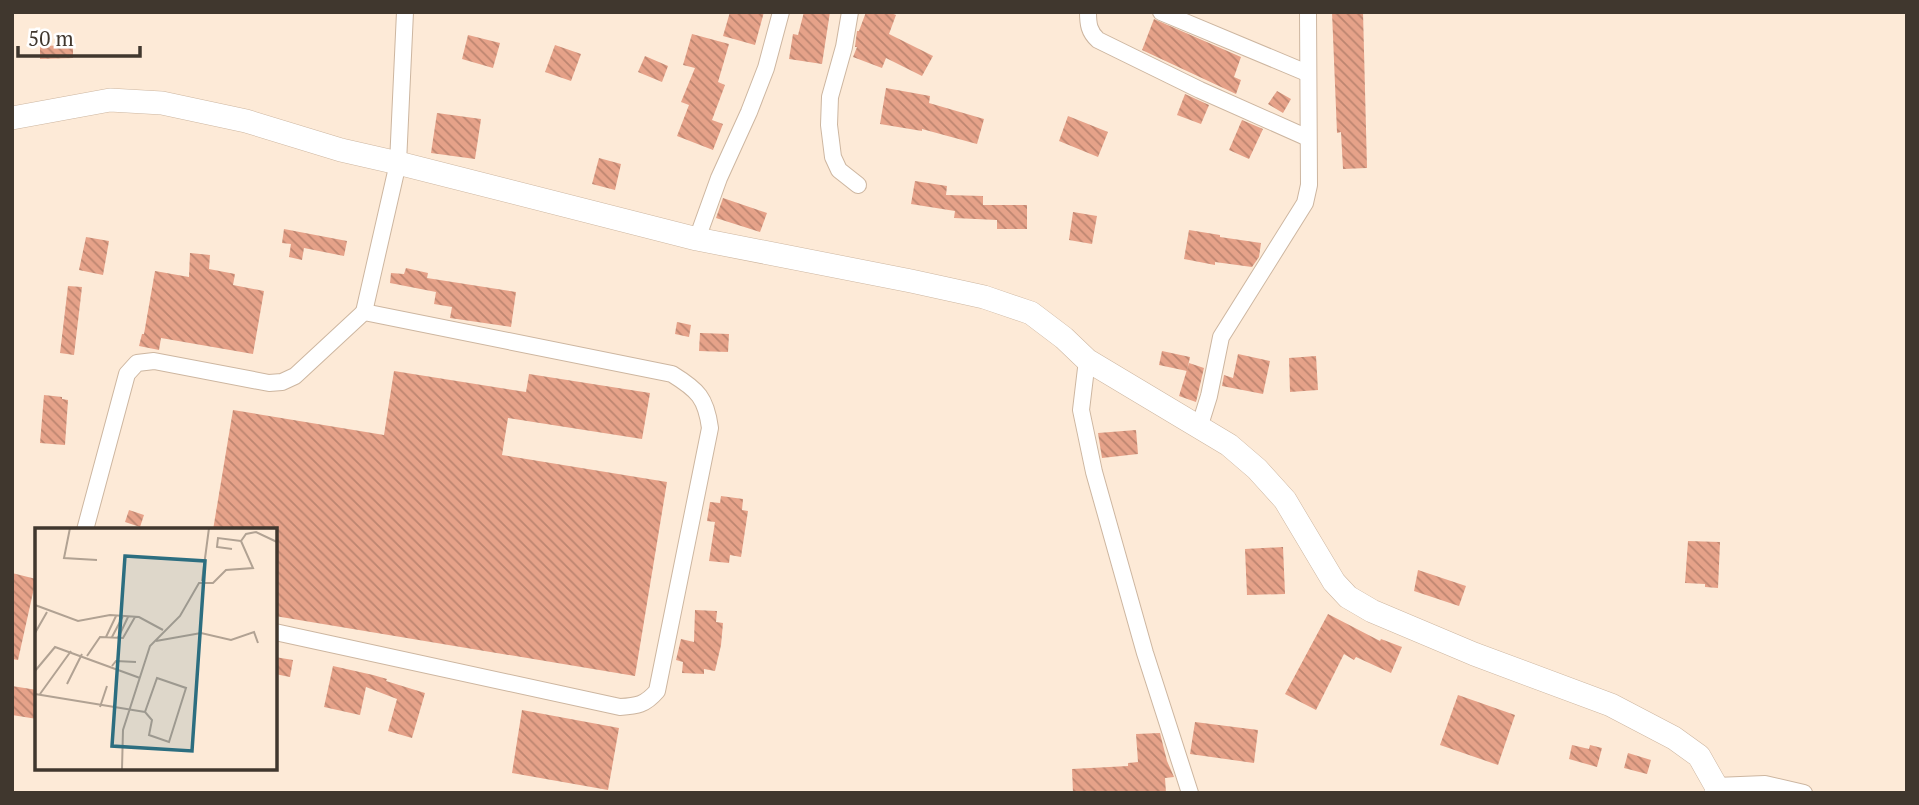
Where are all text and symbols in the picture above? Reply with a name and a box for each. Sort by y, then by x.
scale bar [18,14,140,58]
text: 50 m [28,24,74,52]
inset map [35,528,276,770]

